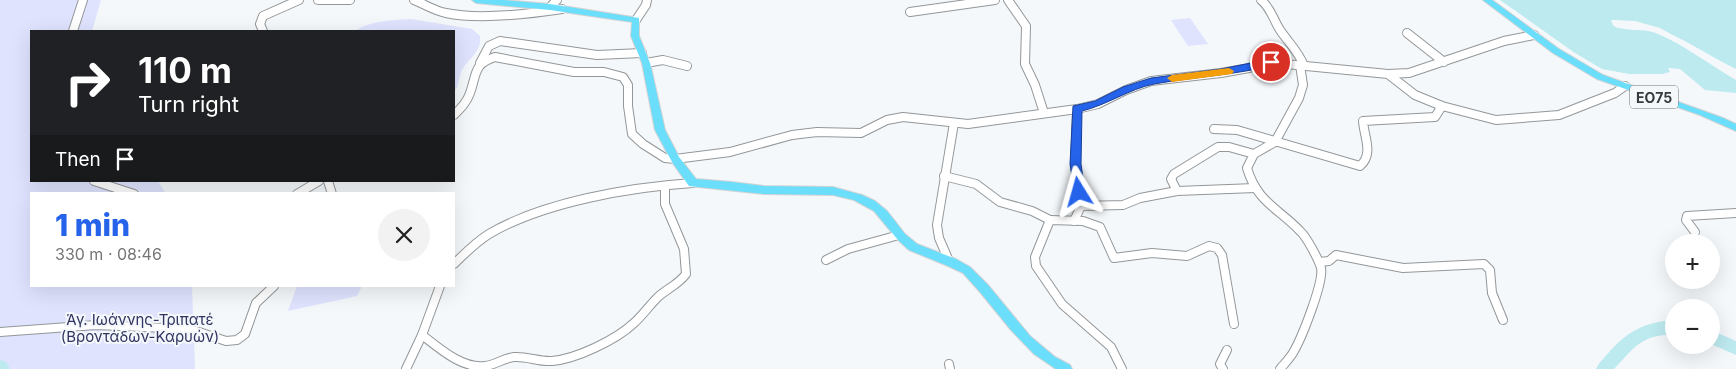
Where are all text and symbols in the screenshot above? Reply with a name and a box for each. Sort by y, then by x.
pin [1250,41,1292,83]
icon: arrive [1257,48,1285,76]
text: 110 m [138,49,232,91]
icon: right [55,50,120,115]
road number: ΕΟ75 [1630,85,1678,108]
text: Turn right [138,91,239,117]
icon: arrive [111,145,139,173]
text: Then [55,148,101,171]
position arrow [1052,165,1104,217]
text: 1 min [55,207,130,243]
button: close [378,209,430,261]
map controls [1665,234,1720,354]
button: + [1665,234,1720,289]
text: 330 m · 08:46 [55,244,162,264]
button: − [1665,299,1720,354]
park label: Άγ. Ιωάννης-Τριπατέ (Βροντάδων-Καρυών) [61,310,219,346]

